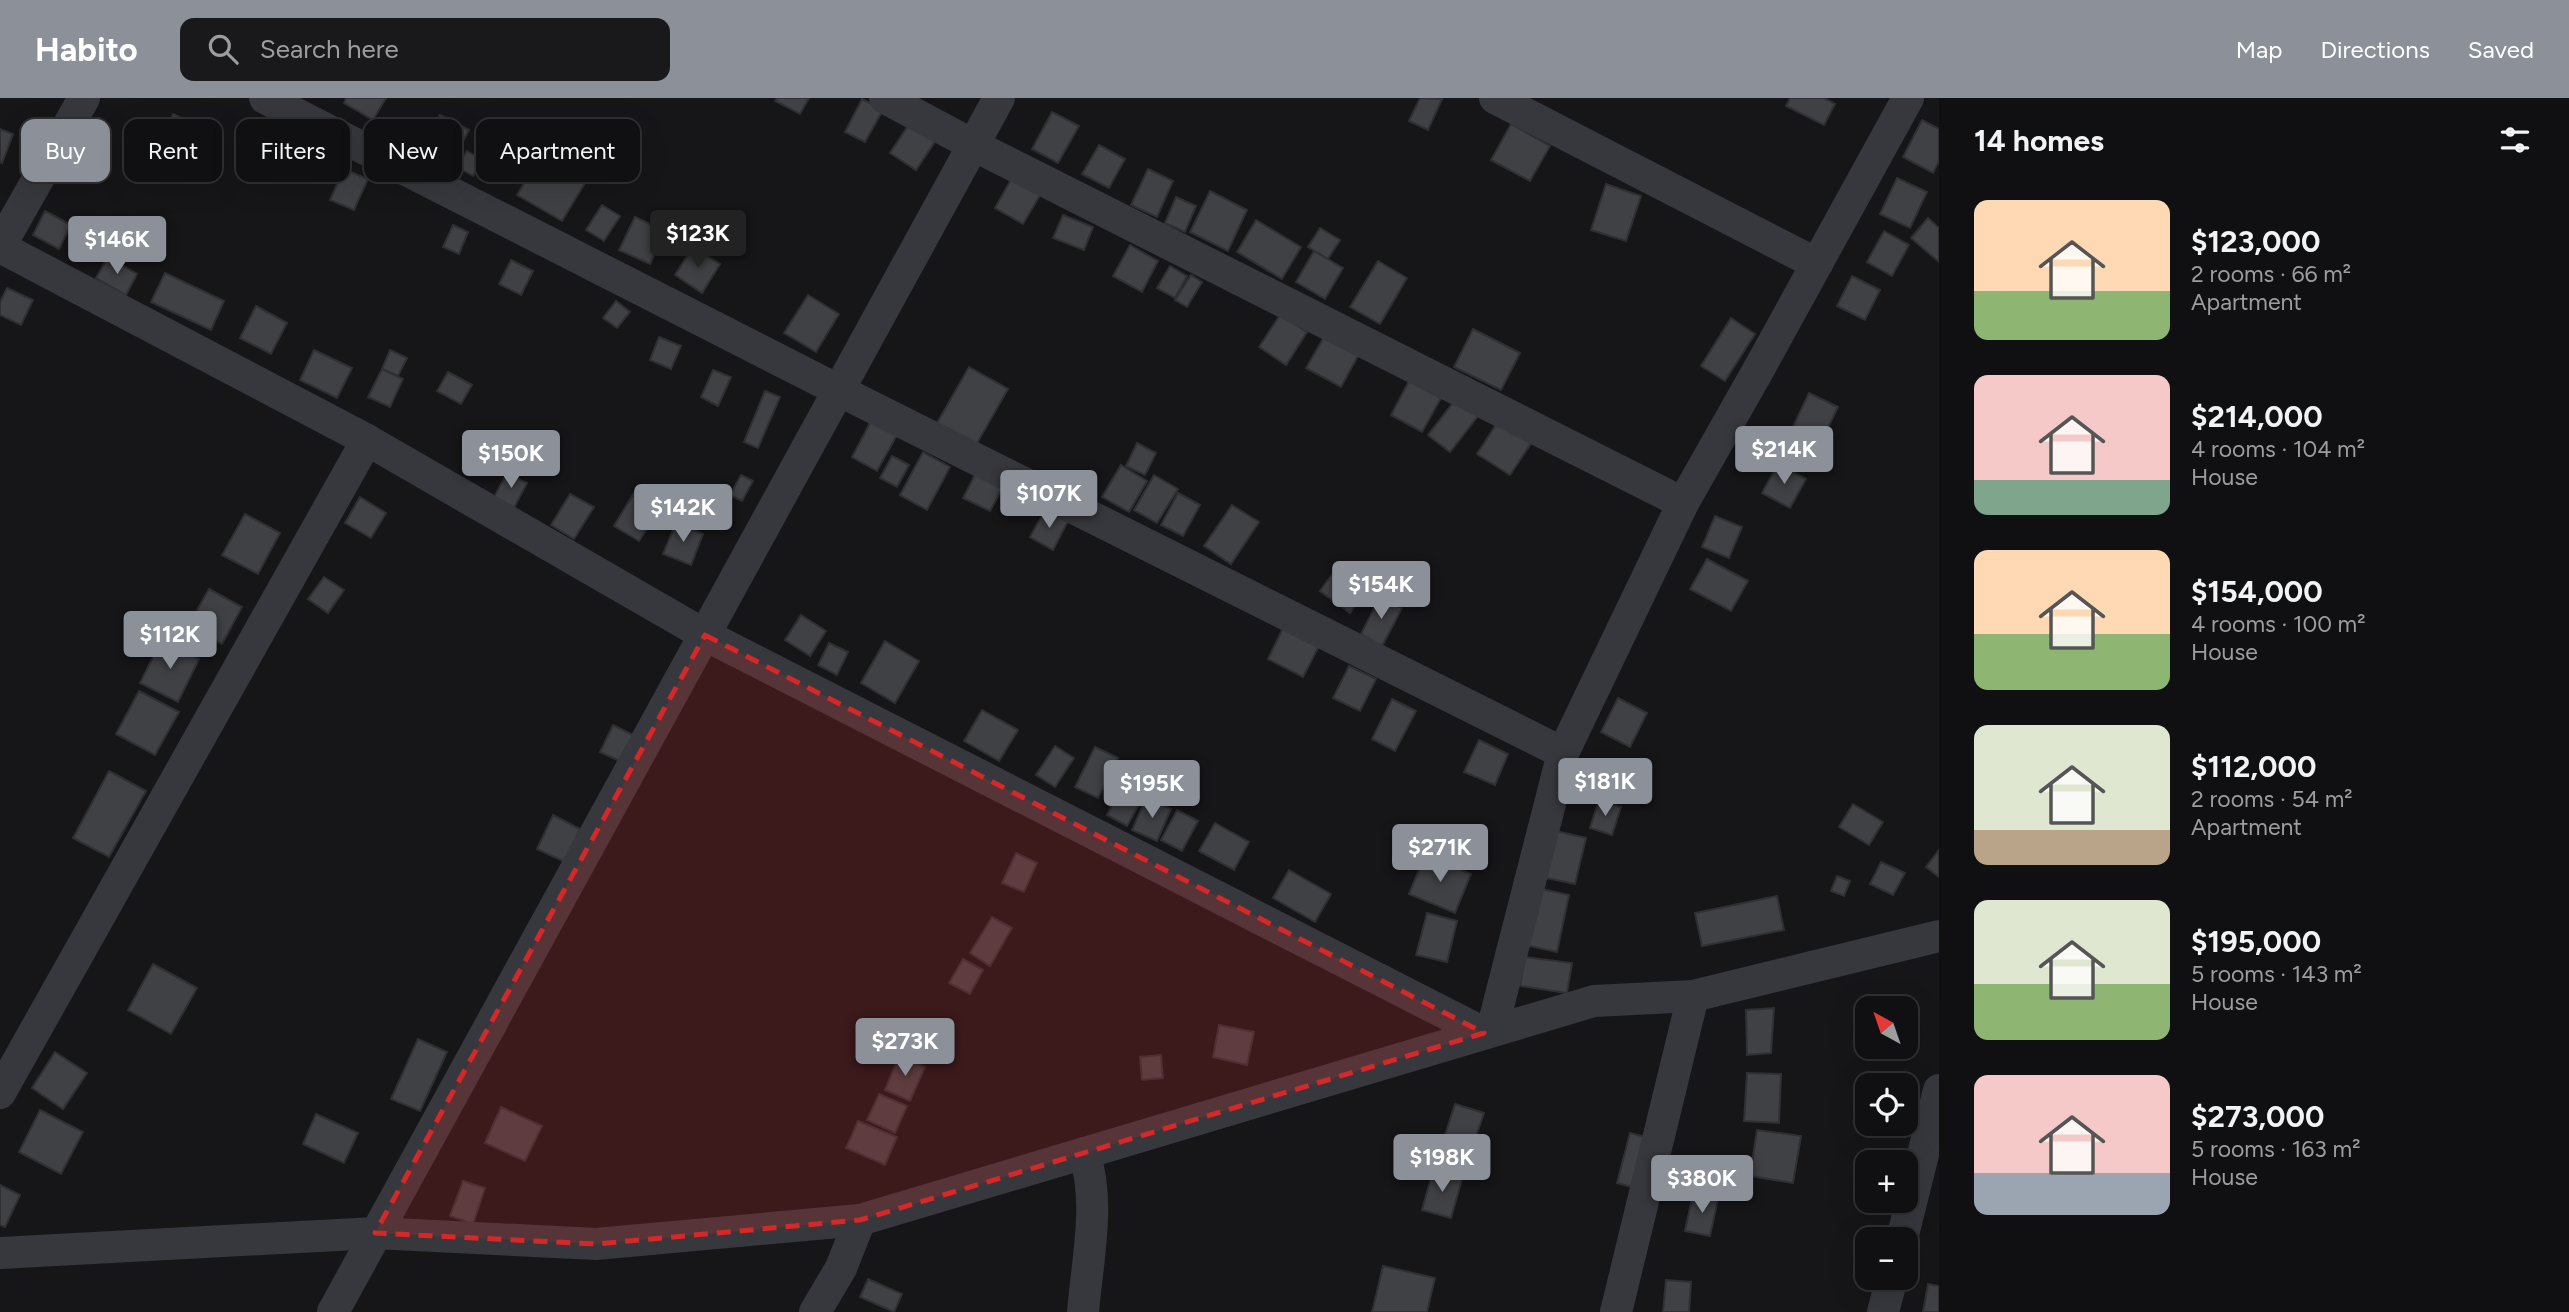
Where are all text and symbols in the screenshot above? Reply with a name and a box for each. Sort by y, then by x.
search box [180,18,670,81]
text: Habito [35,30,138,69]
icon: search [204,30,242,68]
text: Search here [260,33,399,65]
text: Map [2236,35,2282,64]
text: Directions [2320,35,2430,64]
text: Saved [2468,35,2534,64]
chip: Buy [21,119,110,182]
chip: Rent [124,119,222,182]
chip: Filters [236,119,350,182]
chip: New [364,119,462,182]
chip: Apartment [476,119,640,182]
icon: filters [2496,121,2534,159]
text: 14 homes [1974,122,2104,159]
pin: $123K [649,211,747,270]
pin: $146K [68,216,166,276]
text: $123K [666,219,730,247]
text: $123,000 [2191,223,2320,260]
text: $146K [84,225,150,253]
icon: home [2030,228,2114,312]
text: 2 rooms · 66 m² [2191,260,2351,288]
text: Apartment [2191,288,2302,316]
text: $214,000 [2191,398,2323,435]
icon: home [2030,403,2114,487]
pin: $214K [1735,426,1833,486]
pin: $150K [462,430,560,490]
text: $214K [1751,435,1817,463]
text: 4 rooms · 104 m² [2191,435,2365,463]
text: $150K [478,439,544,467]
text: House [2191,463,2258,491]
pin: $107K [1000,470,1098,530]
text: $107K [1016,479,1082,507]
pin: $142K [634,484,732,544]
text: $142K [650,493,716,521]
pin: $154K [1332,561,1430,621]
text: $154K [1348,570,1414,598]
text: $154,000 [2191,573,2323,610]
icon: home [2030,578,2114,662]
text: 4 rooms · 100 m² [2191,610,2365,638]
pin: $112K [121,612,219,671]
text: $112K [140,620,200,648]
text: House [2191,638,2258,666]
text: $112,000 [2191,748,2316,785]
icon: home [2030,753,2114,837]
pin: $181K [1556,758,1654,818]
pin: $195K [1103,760,1201,820]
text: $181K [1574,767,1636,795]
text: $195K [1120,769,1184,797]
text: 2 rooms · 54 m² [2191,785,2353,813]
text: Apartment [2191,813,2302,841]
pin: $271K [1391,824,1489,884]
text: $271K [1408,833,1472,861]
text: $195,000 [2191,923,2321,960]
icon: home [2030,928,2114,1012]
text: 5 rooms · 143 m² [2191,960,2362,988]
text: House [2191,988,2258,1016]
north arrow [1855,996,1918,1059]
map controls [1855,996,1918,1290]
pin: $273K [856,1018,954,1078]
text: $273K [872,1027,938,1055]
button: locate [1855,1073,1918,1136]
text: $273,000 [2191,1098,2324,1135]
icon: home [2030,1103,2114,1187]
pin: $198K [1393,1134,1491,1194]
text: 5 rooms · 163 m² [2191,1135,2360,1163]
text: $198K [1409,1143,1475,1171]
button: + [1855,1150,1918,1213]
pin: $380K [1653,1156,1751,1215]
text: House [2191,1163,2258,1191]
text: $380K [1667,1164,1737,1192]
button: − [1855,1227,1918,1290]

